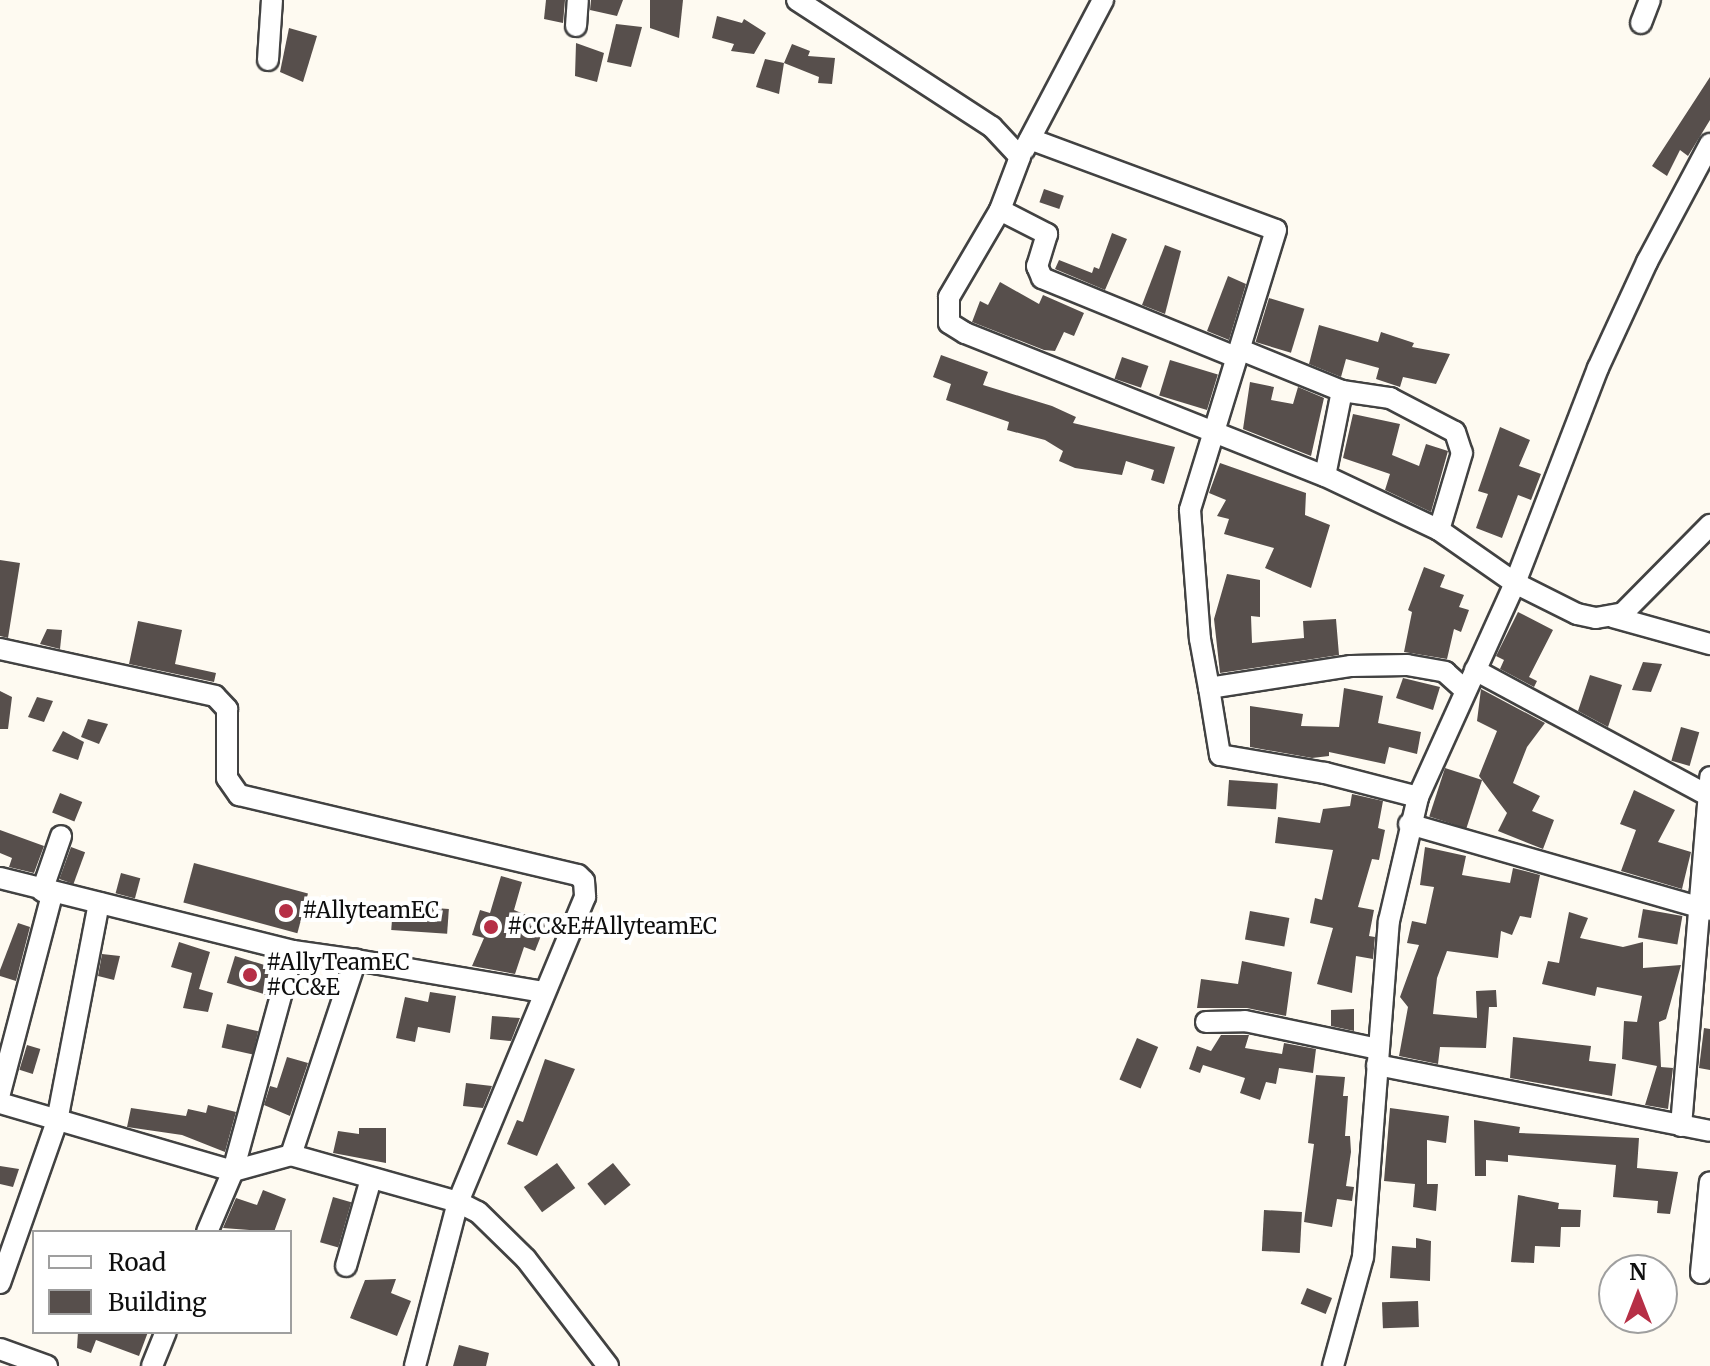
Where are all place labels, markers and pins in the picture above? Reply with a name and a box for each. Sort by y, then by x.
place label: #AllyteamEC [302,898,439,924]
marker: #AllyteamEC [277,902,295,920]
place label: #CC&E#AllyteamEC [507,914,717,940]
marker: #CC&E#AllyteamEC [482,918,500,936]
place label: #AllyTeamEC #CC&E [266,949,410,1000]
marker: #AllyTeamEC #CC&E [241,966,259,984]

